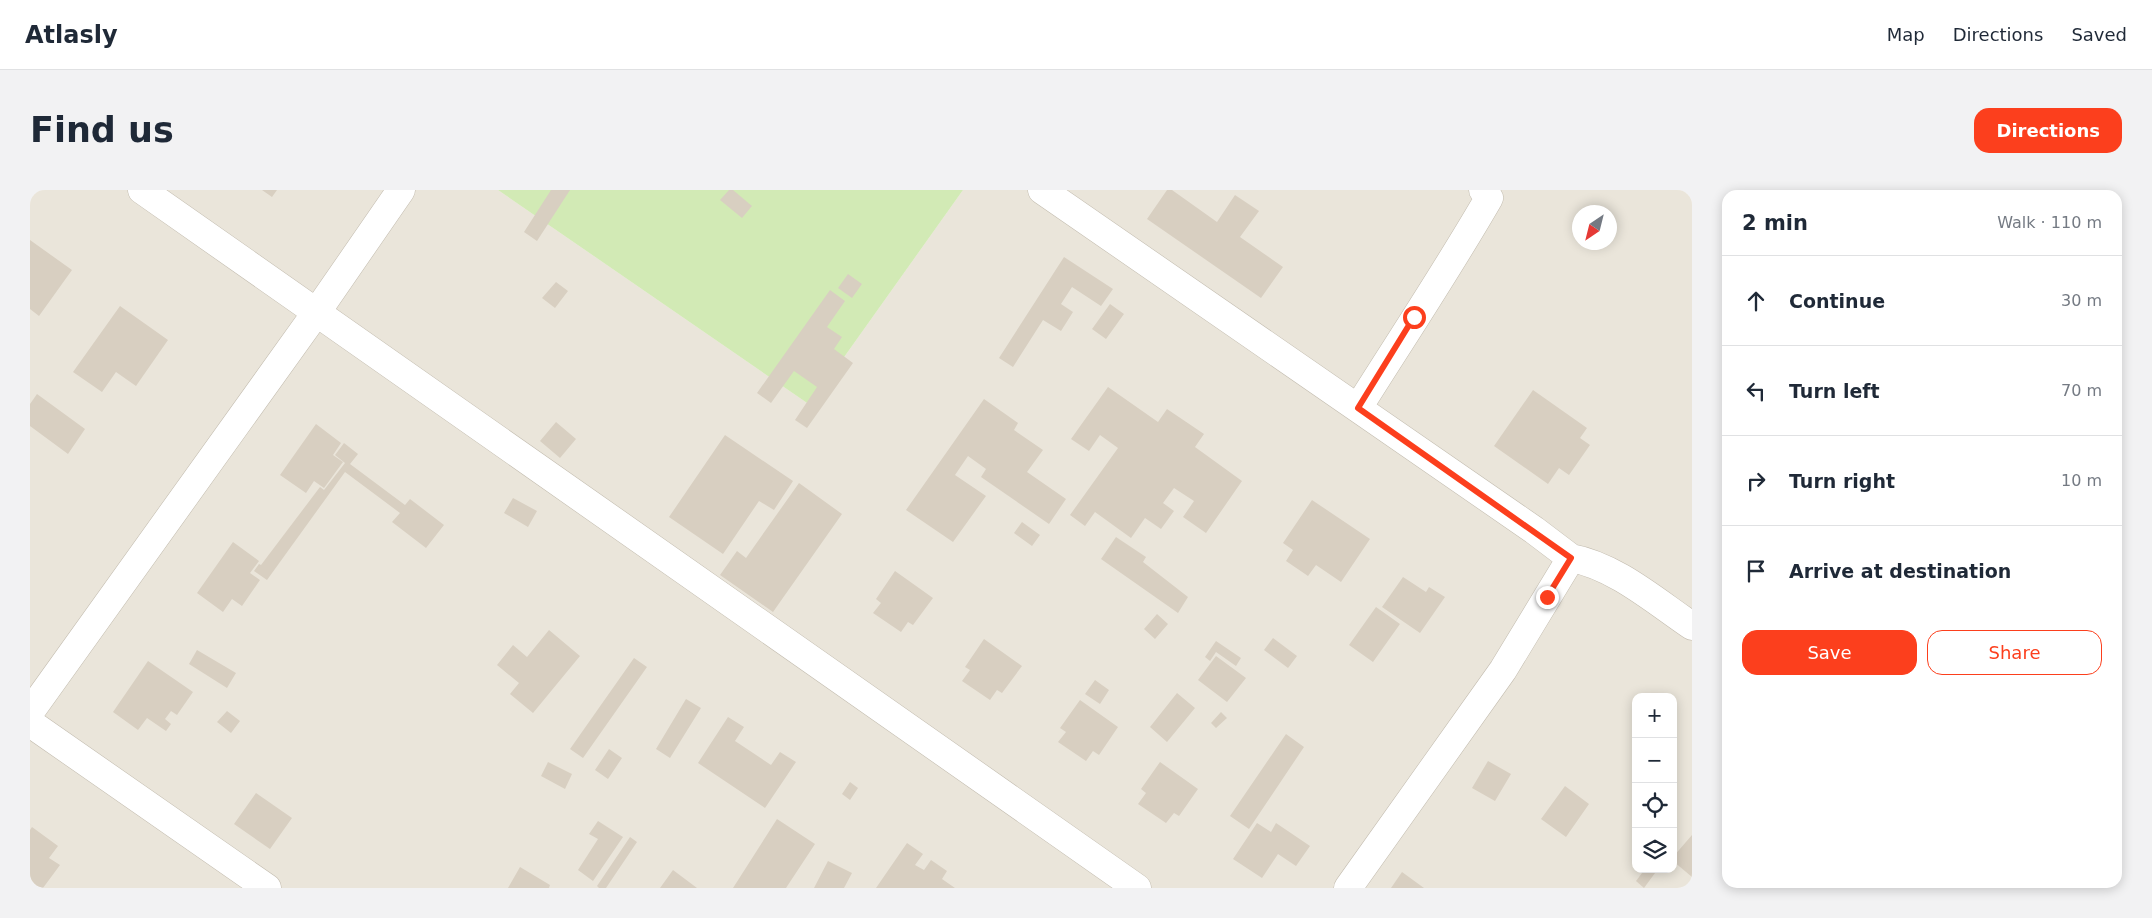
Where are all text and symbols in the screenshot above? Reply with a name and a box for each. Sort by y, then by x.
text: Atlasly [25,21,118,49]
text: Map [1887,24,1925,45]
text: Directions [1953,24,2043,45]
text: Saved [2071,24,2127,45]
button: Directions [1974,108,2122,153]
text: Find us [30,110,174,150]
north arrow [1572,205,1617,250]
text: 2 min [1742,211,1808,235]
text: Walk · 110 m [1997,213,2102,232]
icon: ahead [1742,287,1770,315]
text: Continue [1789,290,1885,312]
text: 30 m [2061,291,2102,310]
route start [1403,306,1426,329]
icon: left [1742,377,1770,405]
text: Turn left [1789,380,1880,402]
text: 70 m [2061,381,2102,400]
icon: right [1742,467,1770,495]
text: Turn right [1789,470,1895,492]
text: 10 m [2061,471,2102,490]
icon: arrive [1742,557,1770,585]
text: Arrive at destination [1789,560,2011,582]
route end [1536,586,1559,609]
button: Save [1742,630,1917,675]
button: Share [1927,630,2102,675]
map controls [1632,693,1677,873]
button: + [1632,693,1677,738]
button: − [1632,738,1677,783]
button: locate [1632,783,1677,828]
button: layers [1632,828,1677,873]

